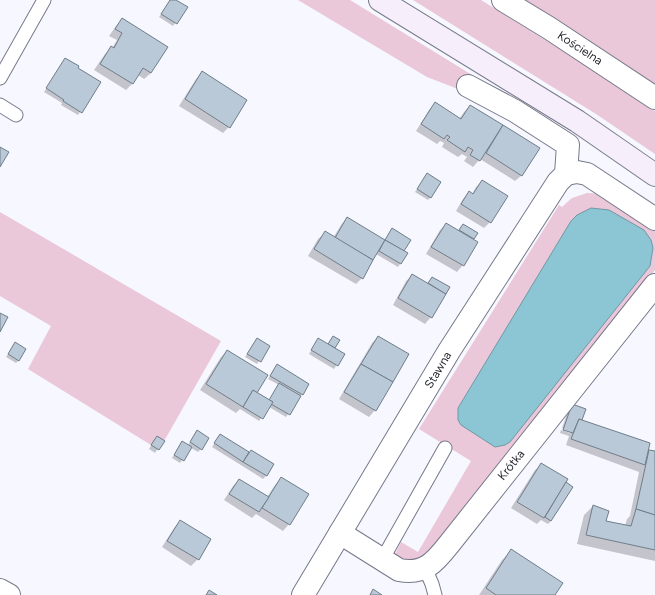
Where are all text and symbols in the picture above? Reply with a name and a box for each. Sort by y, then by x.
street label: Kościelna [555,28,605,68]
street label: Stawna [422,349,454,391]
street label: Krótka [495,447,527,483]

